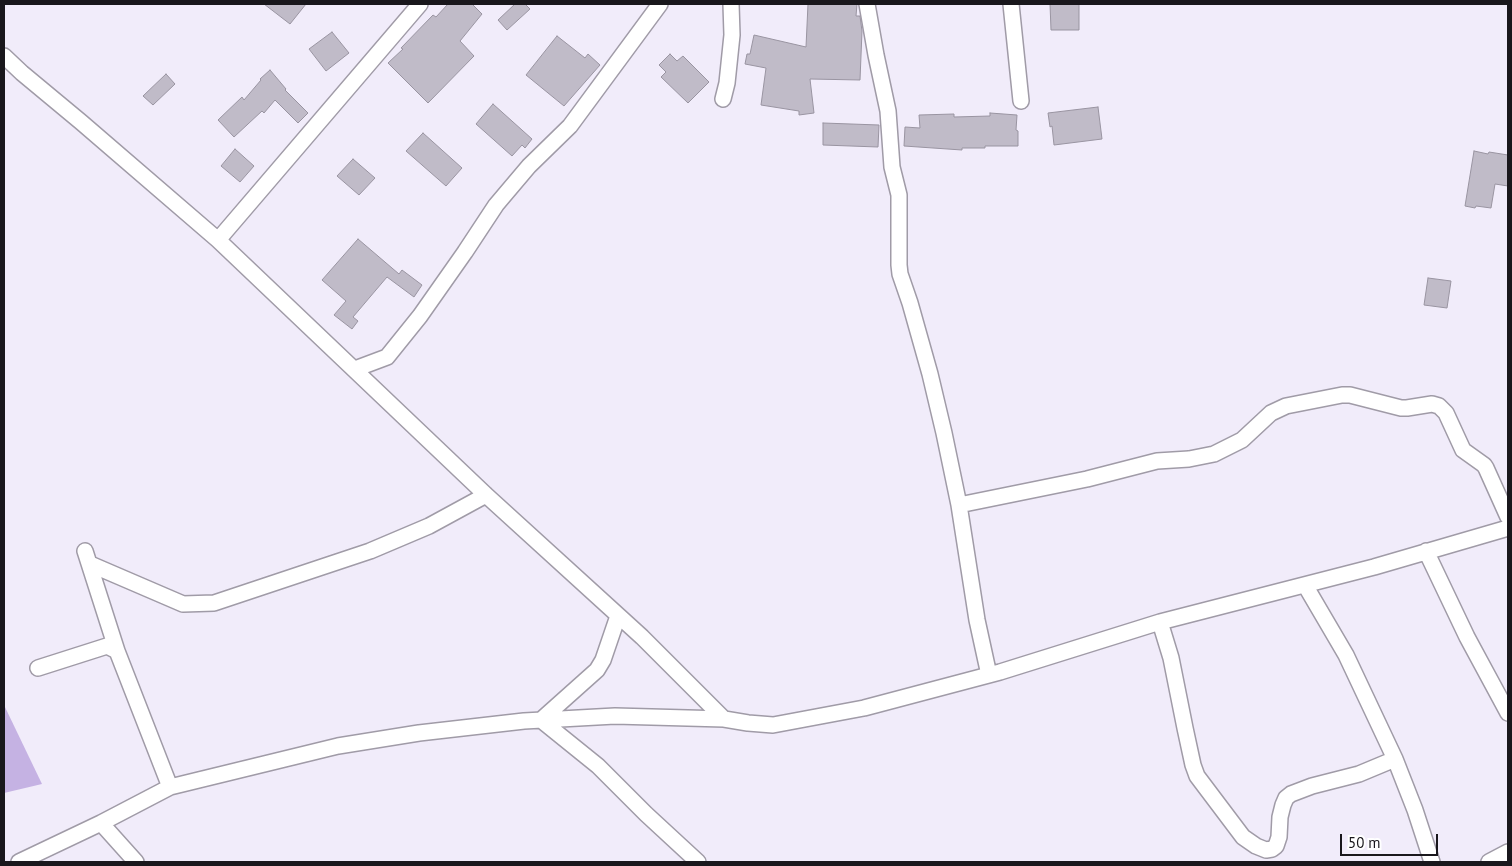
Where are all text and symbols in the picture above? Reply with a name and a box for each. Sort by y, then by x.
scale bar [1342,824,1440,856]
text: 50 m [1348,833,1381,852]

